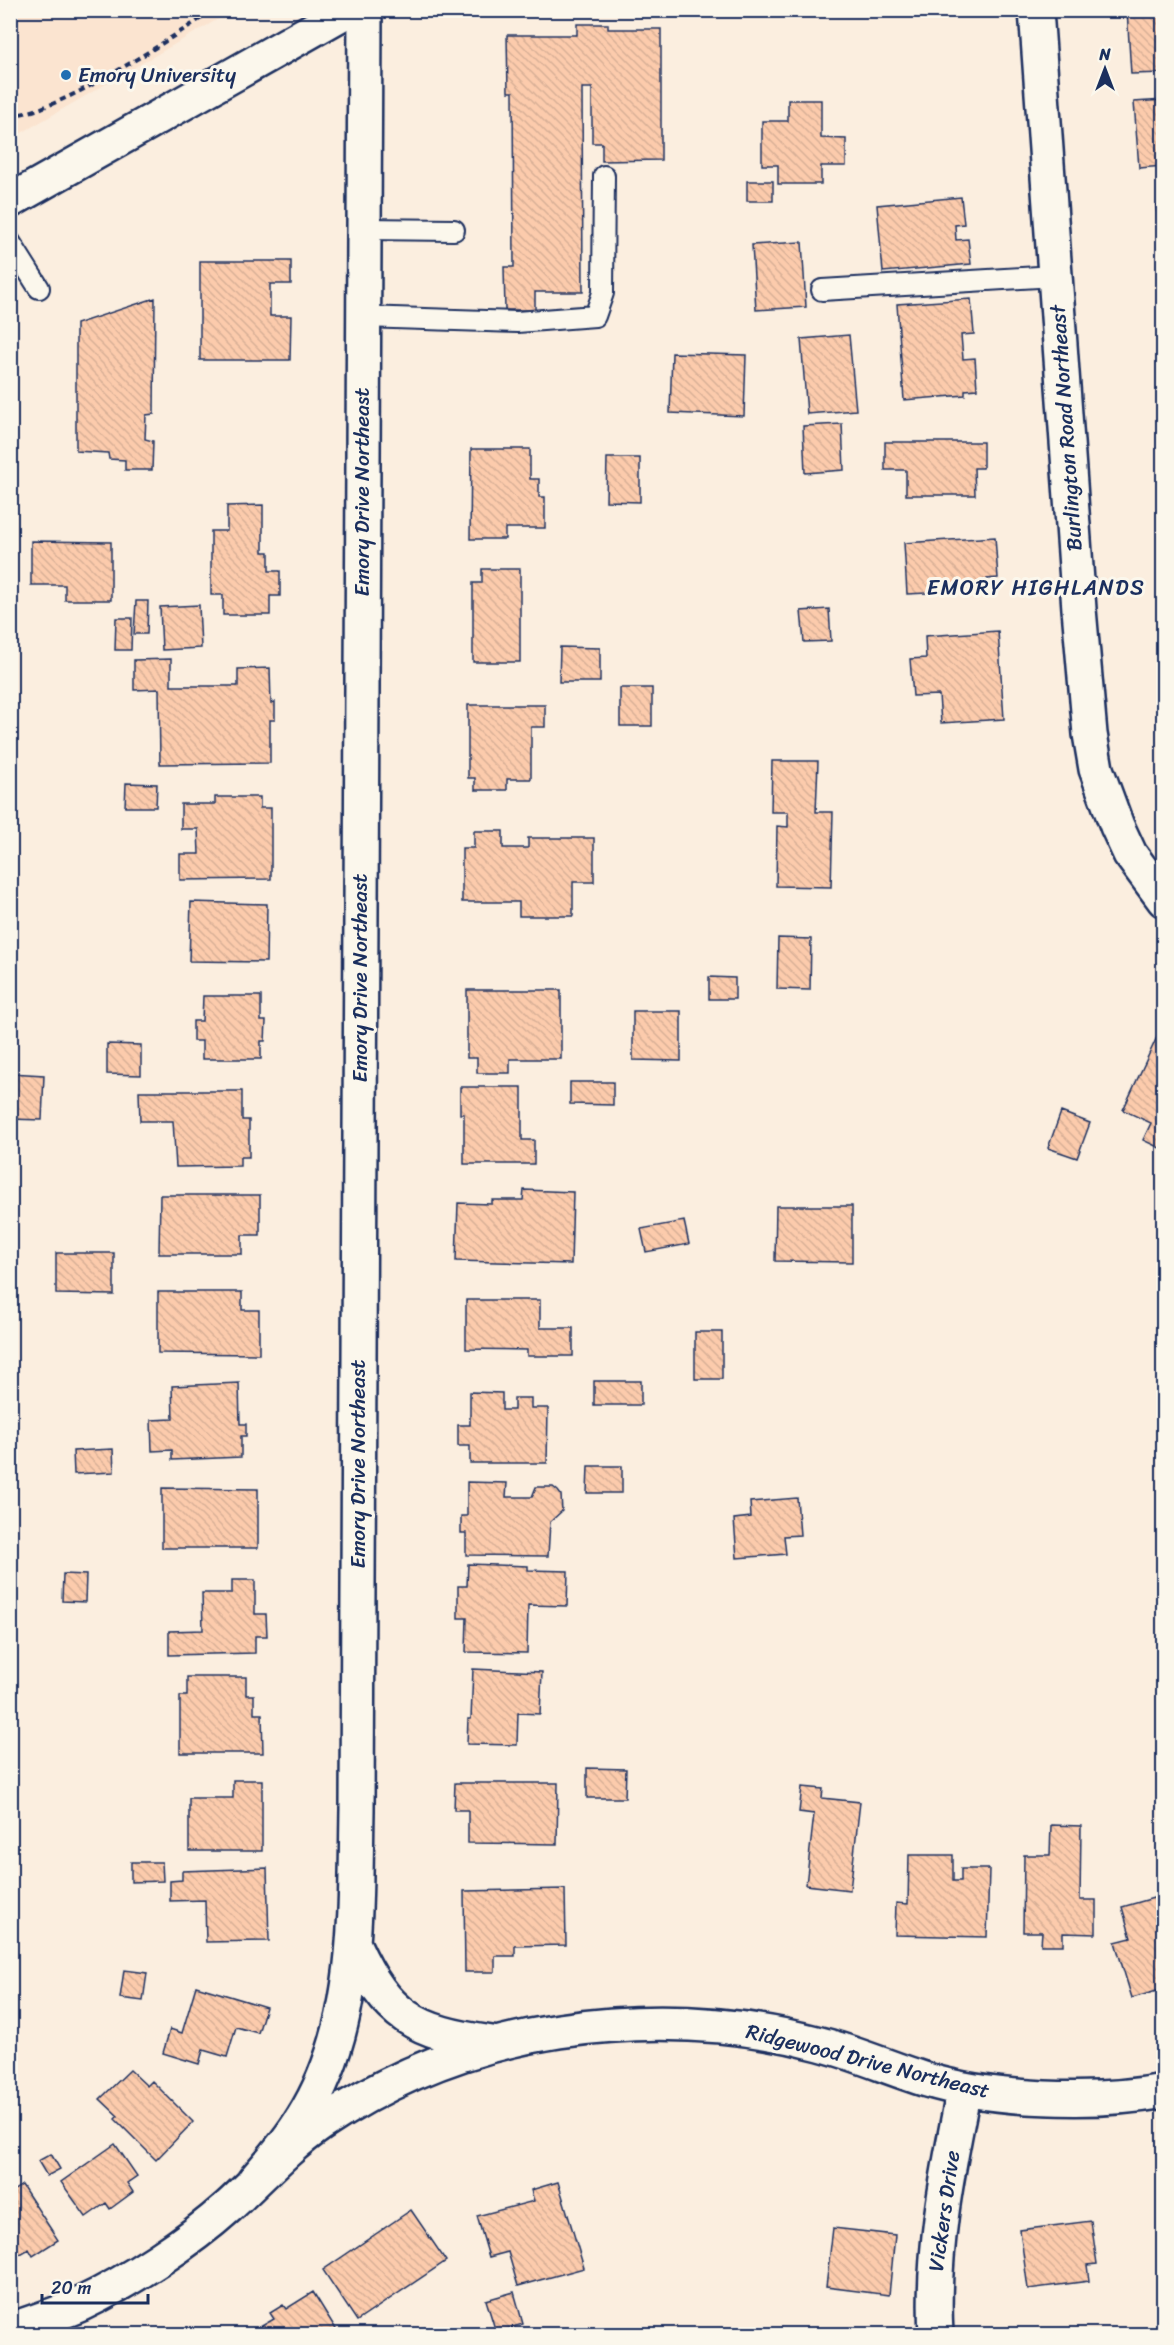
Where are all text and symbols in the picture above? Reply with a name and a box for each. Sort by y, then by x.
north arrow [1075,39,1135,99]
text: N [1098,40,1111,69]
place label: Emory University [78,56,236,94]
marker: Emory University [59,68,73,82]
street label: Burlington Road Northeast [1038,302,1094,552]
street label: Emory Drive Northeast [343,388,381,596]
district label: EMORY HIGHLANDS [927,568,1145,607]
street label: Emory Drive Northeast [341,874,379,1082]
street label: Emory Drive Northeast [339,1360,377,1568]
street label: Ridgewood Drive Northeast [742,2012,994,2110]
street label: Vickers Drive [917,2148,971,2274]
scale bar [42,2267,148,2305]
text: 20 m [51,2272,91,2304]

